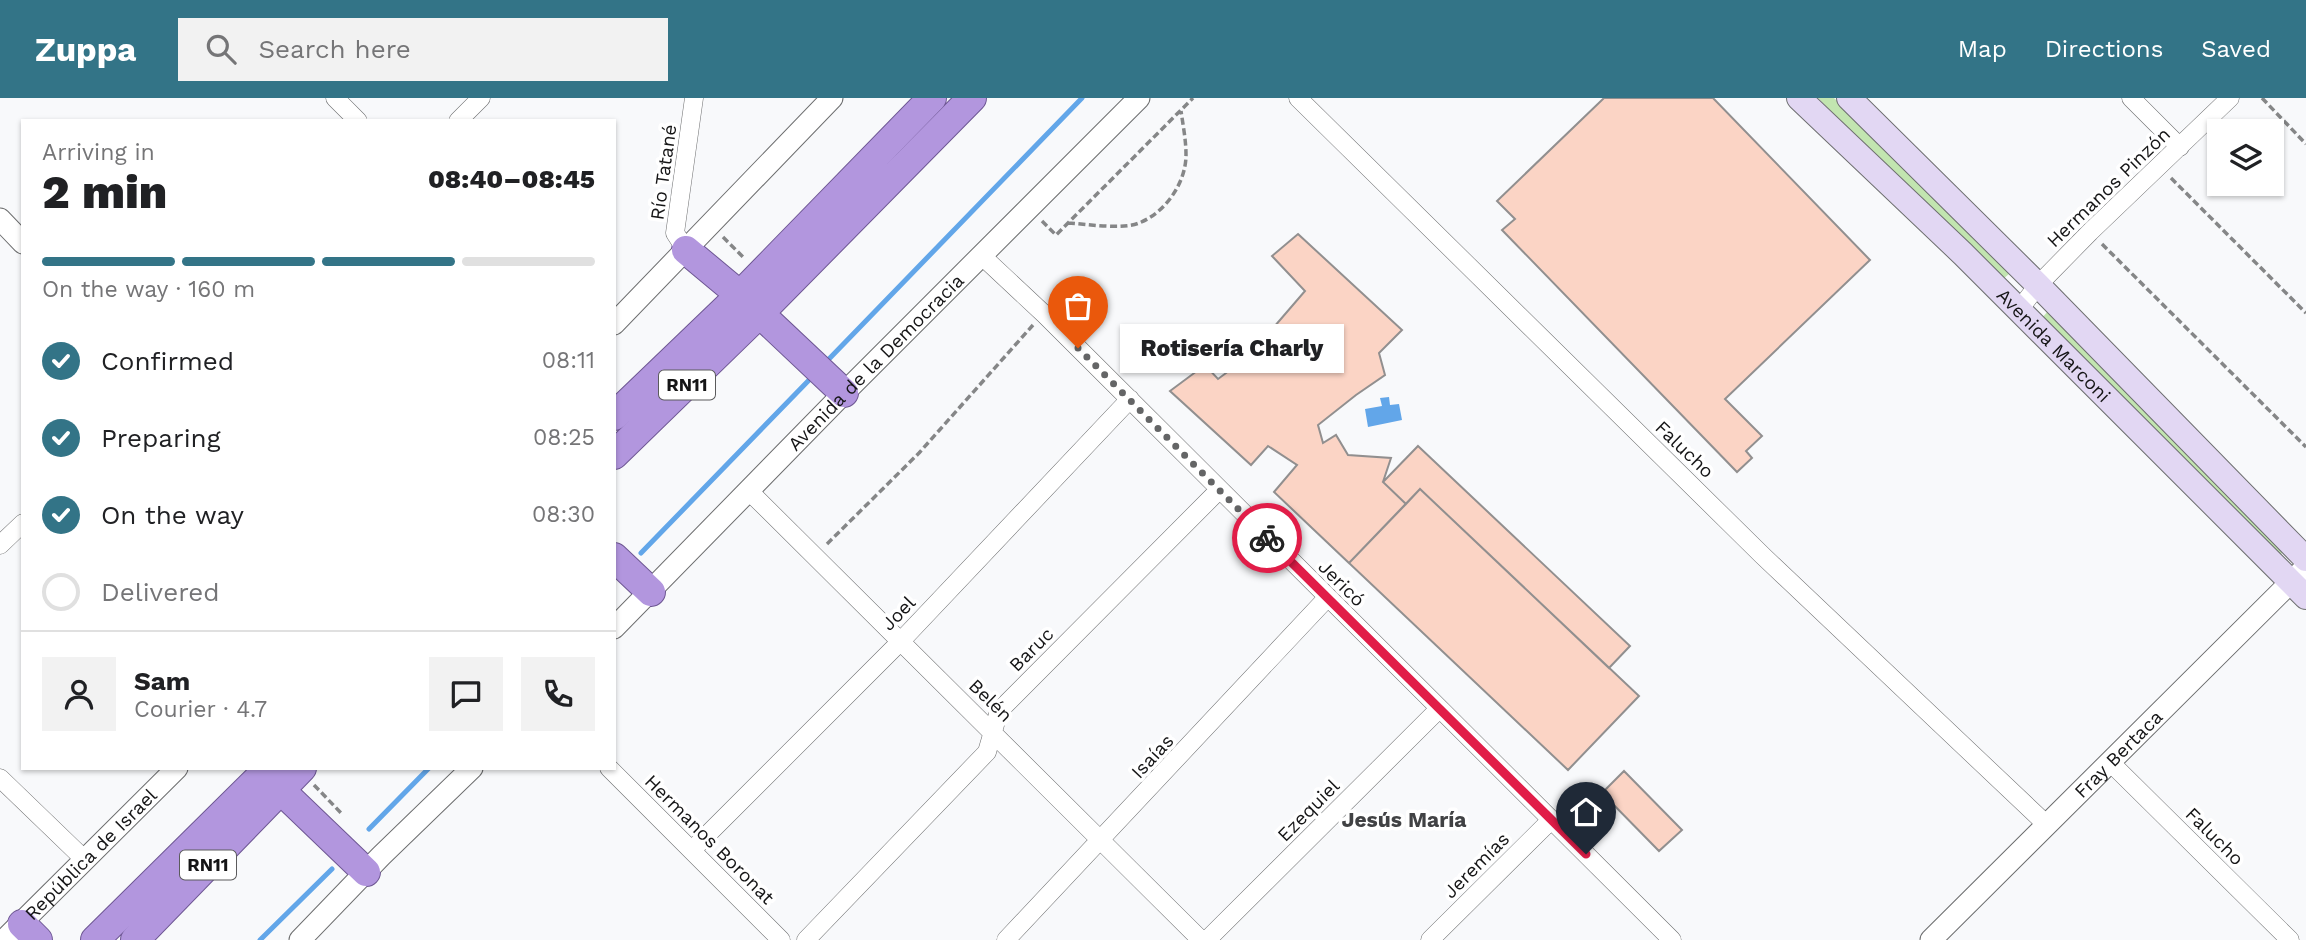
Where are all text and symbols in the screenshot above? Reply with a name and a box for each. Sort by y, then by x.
search box [178,18,668,81]
text: Zuppa [35,30,136,69]
icon: search [202,30,240,68]
text: Search here [258,34,411,64]
text: Map [1958,35,2007,63]
text: Directions [2045,35,2163,63]
text: Saved [2201,35,2271,63]
map controls [2207,119,2284,196]
button: layers [2207,119,2284,196]
street label: Río Tatané [645,123,682,221]
street label: Hermanos Pinzón [2042,123,2175,252]
text: Arriving in [42,139,155,166]
text: 08:40–08:45 [428,164,595,194]
text: 2 min [42,165,167,219]
street label: Avenida de la Democracia [783,269,969,456]
text: On the way · 160 m [42,276,255,303]
pin [1048,276,1108,348]
street label: Avenida Marconi [1992,284,2115,407]
icon: bag [1059,287,1097,325]
callout: Rotisería Charly [1120,324,1344,372]
text: Rotisería Charly [1141,335,1323,362]
icon: check [42,342,80,380]
text: Confirmed [101,346,234,376]
text: 08:11 [542,347,595,374]
road number: RN11 [659,370,715,400]
street label: Falucho [1651,416,1719,483]
icon: check [42,419,80,457]
text: Preparing [101,423,221,453]
text: 08:25 [533,424,595,451]
icon: check [42,496,80,534]
text: On the way [101,500,244,530]
text: 08:30 [532,501,595,528]
courier [1232,503,1302,573]
icon: bike [1248,519,1286,557]
street label: Jericó [1314,555,1370,611]
text: Delivered [101,577,220,607]
street label: Joel [877,591,920,635]
street label: Baruc [1004,622,1058,676]
button: person [42,657,116,731]
button: chat [429,657,503,731]
button: phone [521,657,595,731]
text: Sam [134,666,190,696]
street label: Belén [964,674,1017,727]
text: Courier · 4.7 [134,696,267,723]
street label: Fray Bertaca [2070,705,2168,803]
street label: Isaías [1126,729,1179,783]
street label: Hermanos Boronat [640,770,779,909]
street label: Ezequiel [1272,774,1344,846]
pin [1556,782,1616,854]
street label: República de Israel [20,784,162,925]
icon: home [1567,793,1605,831]
street label: Falucho [2181,803,2248,870]
district label: Jesús María [1342,807,1467,832]
street label: Jeremías [1439,828,1514,903]
road number: RN11 [180,850,236,880]

